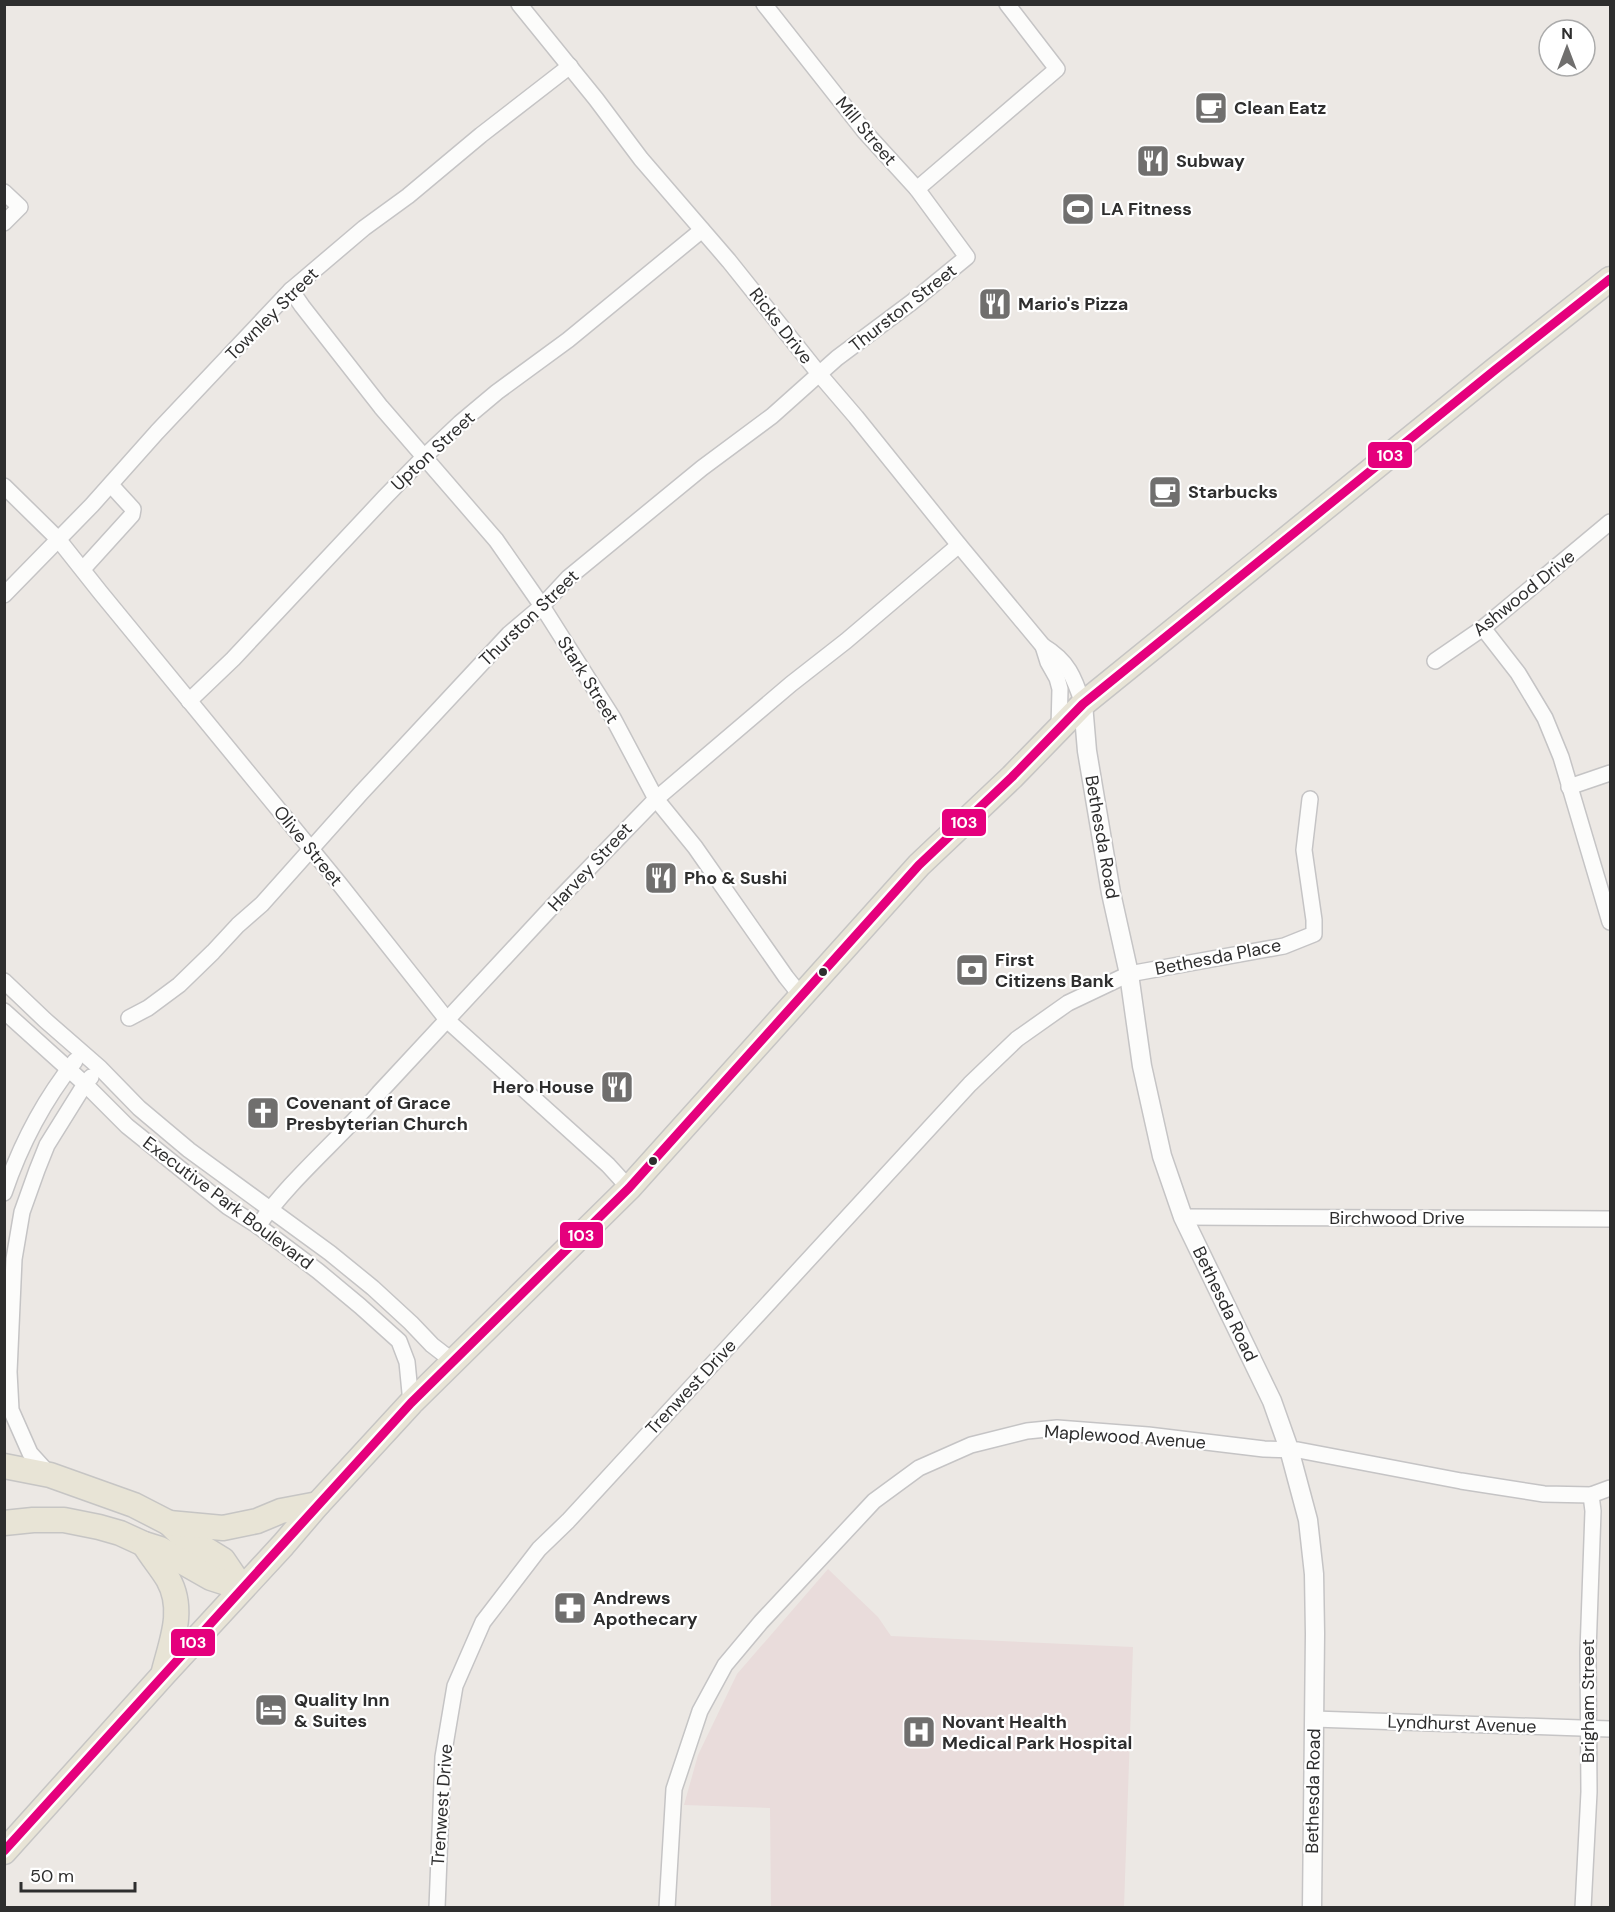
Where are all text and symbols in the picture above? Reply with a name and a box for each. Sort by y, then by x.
north arrow [1537,18,1597,78]
text: N [1561,23,1573,44]
cafe icon: Clean Eatz [1193,90,1229,126]
street label: Mill Street [830,91,902,171]
place label: Clean Eatz [1234,96,1327,120]
restaurant icon: Subway [1135,143,1171,179]
place label: Subway [1176,149,1245,173]
sports icon: LA Fitness [1060,191,1096,227]
place label: LA Fitness [1101,197,1192,221]
street label: Thurston Street [845,259,961,357]
street label: Townley Street [220,262,324,366]
street label: Ricks Drive [744,283,818,369]
restaurant icon: Mario's Pizza [977,286,1013,322]
place label: Mario's Pizza [1018,292,1128,316]
street label: Upton Street [386,406,480,496]
line badge: 103 [1367,441,1413,469]
text: 103 [1377,445,1403,466]
cafe icon: Starbucks [1147,474,1183,510]
place label: Starbucks [1188,480,1278,504]
street label: Ashwood Drive [1468,544,1580,642]
street label: Thurston Street [474,564,584,672]
street label: Stark Street [552,632,624,728]
street label: Bethesda Road [1079,773,1125,901]
street label: Olive Street [268,801,348,891]
line badge: 103 [941,808,987,837]
text: 103 [951,812,977,833]
street label: Harvey Street [543,817,637,917]
restaurant icon: Pho & Sushi [643,860,679,896]
place label: Pho & Sushi [684,866,787,890]
street label: Bethesda Place [1153,933,1283,981]
place label: First Citizens Bank [995,948,1115,993]
bank icon: First Citizens Bank [954,952,990,988]
unlabelled marker [817,966,829,978]
restaurant icon: Hero House [599,1069,635,1105]
place label: Hero House [493,1075,594,1099]
place label: Covenant of Grace Presbyterian Church [286,1091,468,1136]
church icon: Covenant of Grace Presbyterian Church [245,1095,281,1131]
street label: Executive Park Boulevard [138,1131,318,1275]
unlabelled marker [647,1155,659,1167]
street label: Birchwood Drive [1329,1206,1465,1230]
line badge: 103 [559,1221,604,1249]
text: 103 [568,1225,594,1246]
street label: Bethesda Road [1187,1242,1263,1366]
street label: Trenwest Drive [640,1334,742,1440]
street label: Maplewood Avenue [1043,1419,1207,1455]
place label: Andrews Apothecary [593,1586,698,1631]
pharmacy icon: Andrews Apothecary [552,1590,588,1626]
line badge: 103 [170,1628,216,1657]
text: 103 [180,1632,206,1653]
street label: Brigham Street [1576,1639,1600,1763]
place label: Quality Inn & Suites [294,1688,390,1733]
hotel icon: Quality Inn & Suites [253,1692,289,1728]
street label: Lyndhurst Avenue [1387,1709,1537,1739]
place label: Novant Health Medical Park Hospital [942,1710,1132,1755]
hospital icon: Novant Health Medical Park Hospital [901,1714,937,1750]
street label: Bethesda Road [1300,1728,1326,1854]
street label: Trenwest Drive [426,1743,458,1867]
scale bar [21,1855,135,1893]
text: 50 m [30,1864,74,1888]

